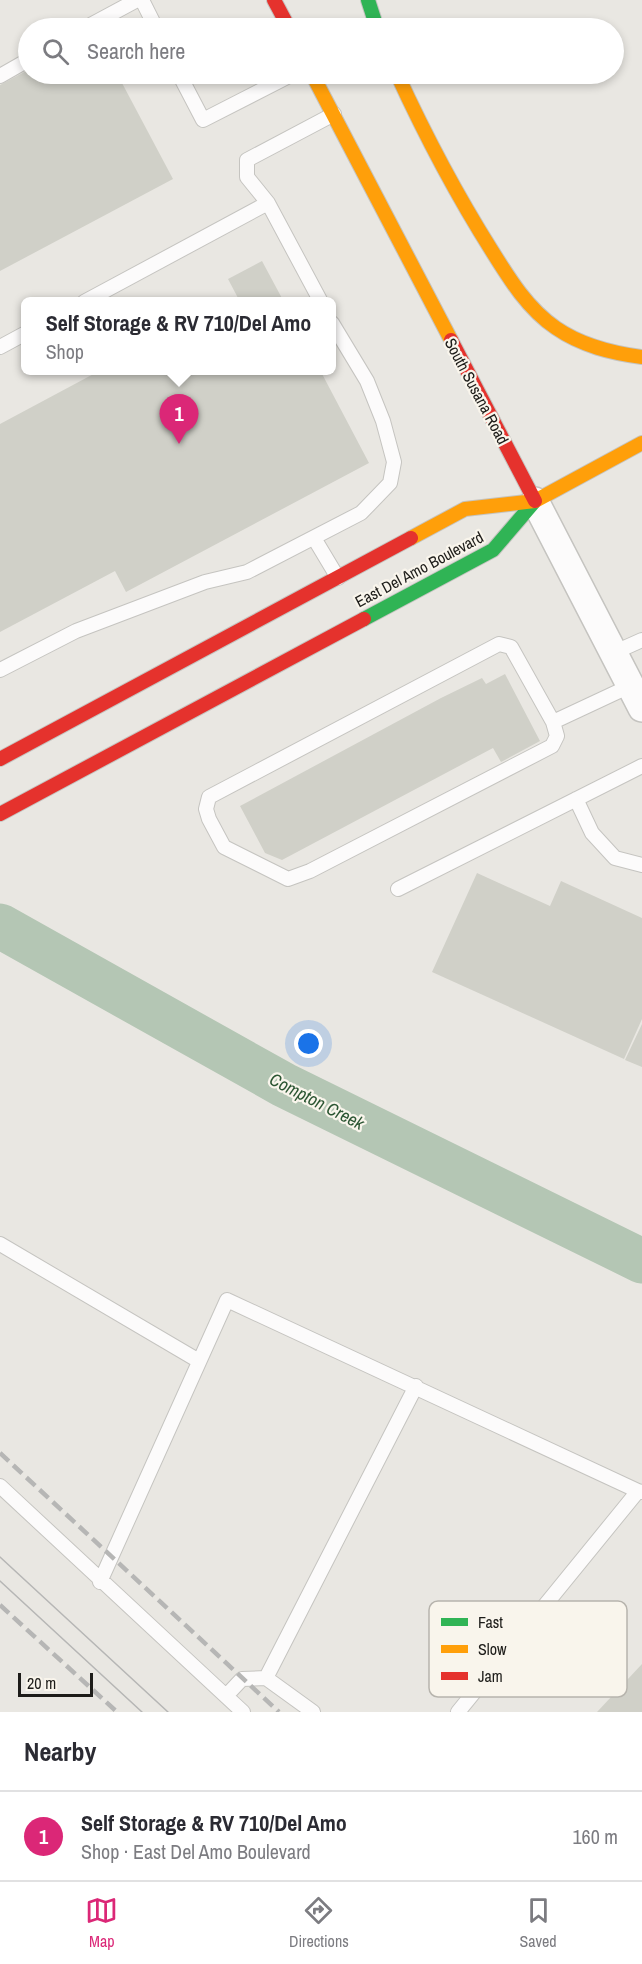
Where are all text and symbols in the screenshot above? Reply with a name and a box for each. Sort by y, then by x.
search box [18,18,624,84]
icon: search [39,35,72,68]
text: Search here [87,36,185,66]
popup [21,297,336,375]
text: Self Storage & RV 710/Del Amo [46,308,311,338]
street label: South Susana Road [440,334,514,448]
text: Shop [46,338,84,365]
pin: 1 [160,394,198,444]
street label: East Del Amo Boulevard [351,526,487,612]
your location [294,1029,323,1058]
water label: Compton Creek [265,1066,369,1136]
legend [429,1601,627,1697]
text: Fast [478,1611,503,1633]
text: Slow [478,1638,507,1660]
text: Jam [478,1665,503,1687]
scale bar [18,1670,93,1698]
text: 20 m [27,1672,56,1694]
text: Nearby [24,1734,96,1769]
text: Self Storage & RV 710/Del Amo [81,1808,347,1838]
text: 1 [39,1823,48,1850]
text: 160 m [572,1823,618,1850]
text: Shop · East Del Amo Boulevard [81,1838,311,1865]
tab: Map [85,1894,118,1952]
tab: Directions [289,1894,349,1952]
tab: Saved [519,1894,557,1952]

